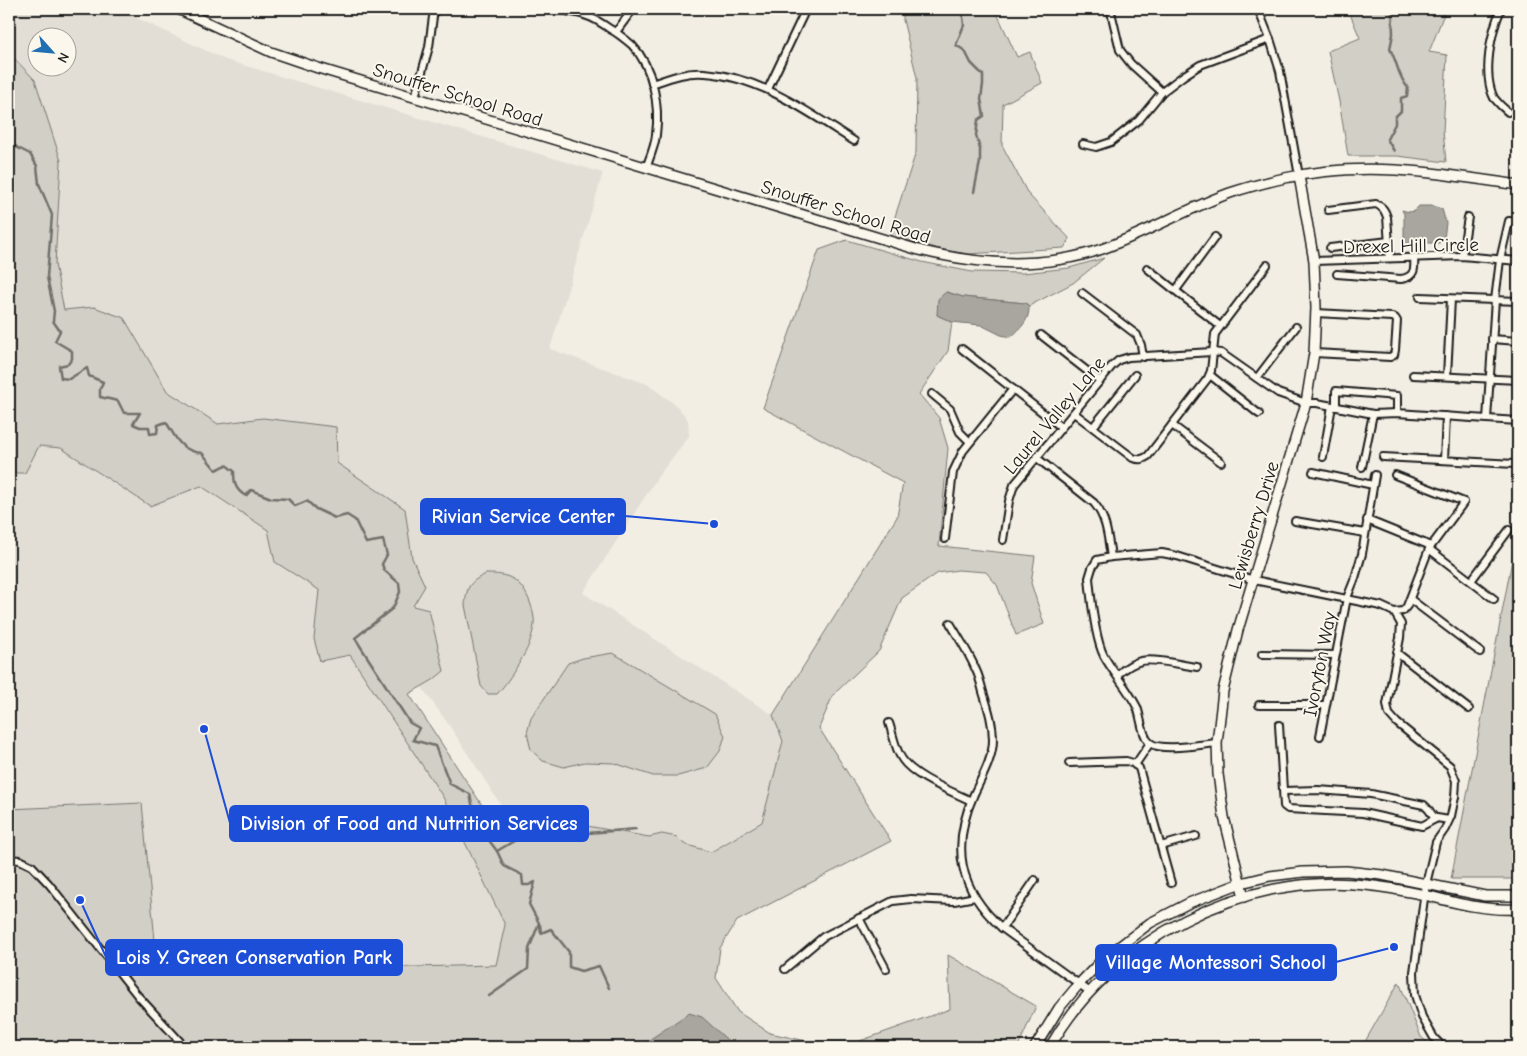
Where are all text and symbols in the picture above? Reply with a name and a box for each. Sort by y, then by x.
north arrow [28,28,78,78]
text: N [53,50,73,66]
street label: Snouffer School Road [370,59,545,131]
street label: Snouffer School Road [758,176,933,248]
street label: Drexel Hill Circle [1343,234,1479,258]
street label: Laurel Valley Lane [999,352,1110,479]
street label: Lewisberry Drive [1224,459,1284,592]
callout: Rivian Service Center [421,499,625,534]
text: Rivian Service Center [431,505,615,528]
street label: Ivoryton Way [1299,609,1341,719]
callout: Division of Food and Nutrition Services [230,806,588,841]
text: Division of Food and Nutrition Services [240,812,578,835]
callout: Lois Y. Green Conservation Park [106,940,402,975]
callout: Village Montessori School [1096,945,1336,980]
text: Lois Y. Green Conservation Park [116,946,392,969]
text: Village Montessori School [1106,951,1326,974]

